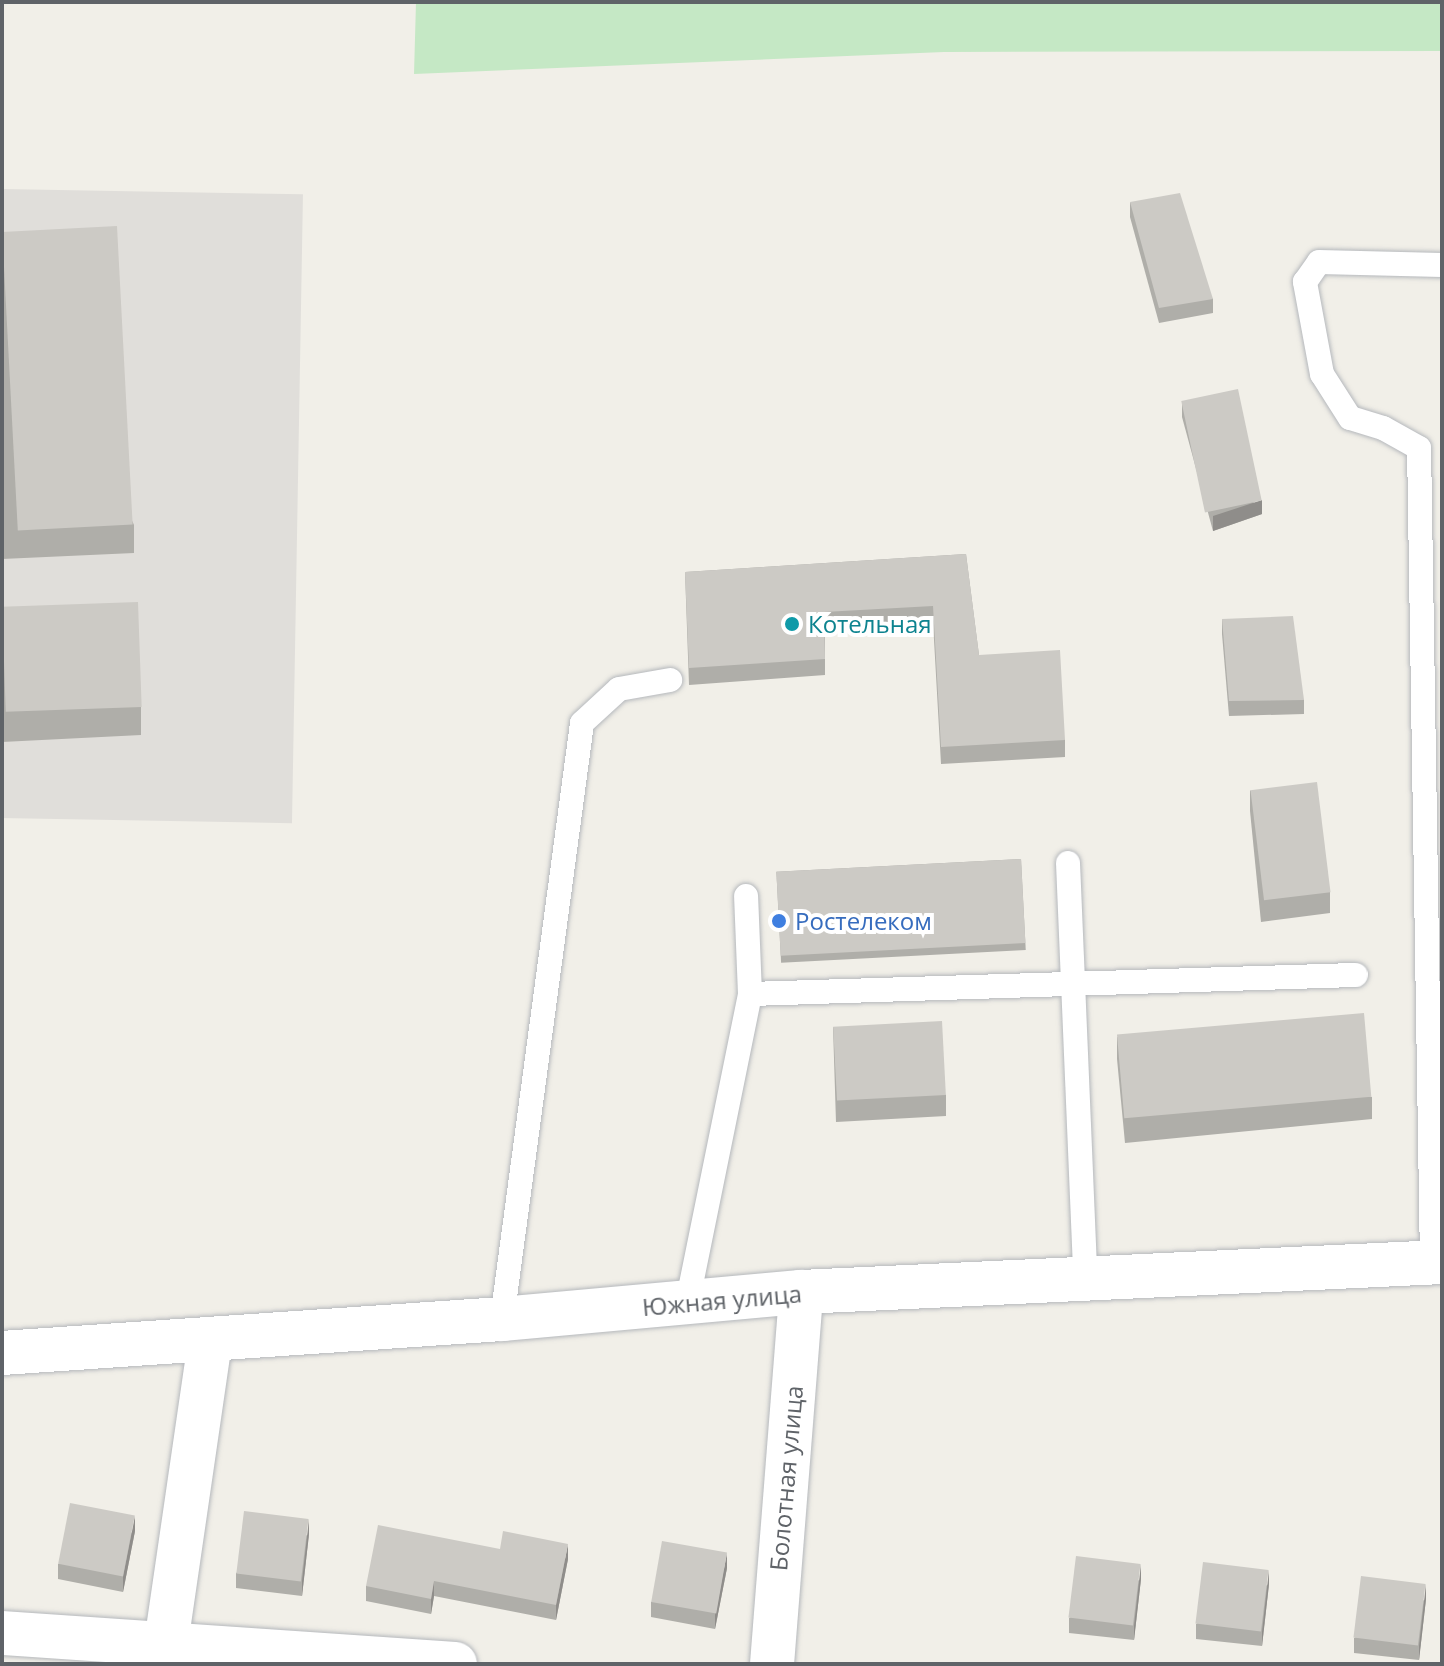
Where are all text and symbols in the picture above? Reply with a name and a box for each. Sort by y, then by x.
place label: Котельная [808,610,932,638]
marker: Котельная [783,615,801,633]
place label: Ростелеком [795,907,932,935]
marker: Ростелеком [770,912,788,930]
street label: Южная улица [641,1279,803,1321]
street label: Болотная улица [764,1384,808,1572]

